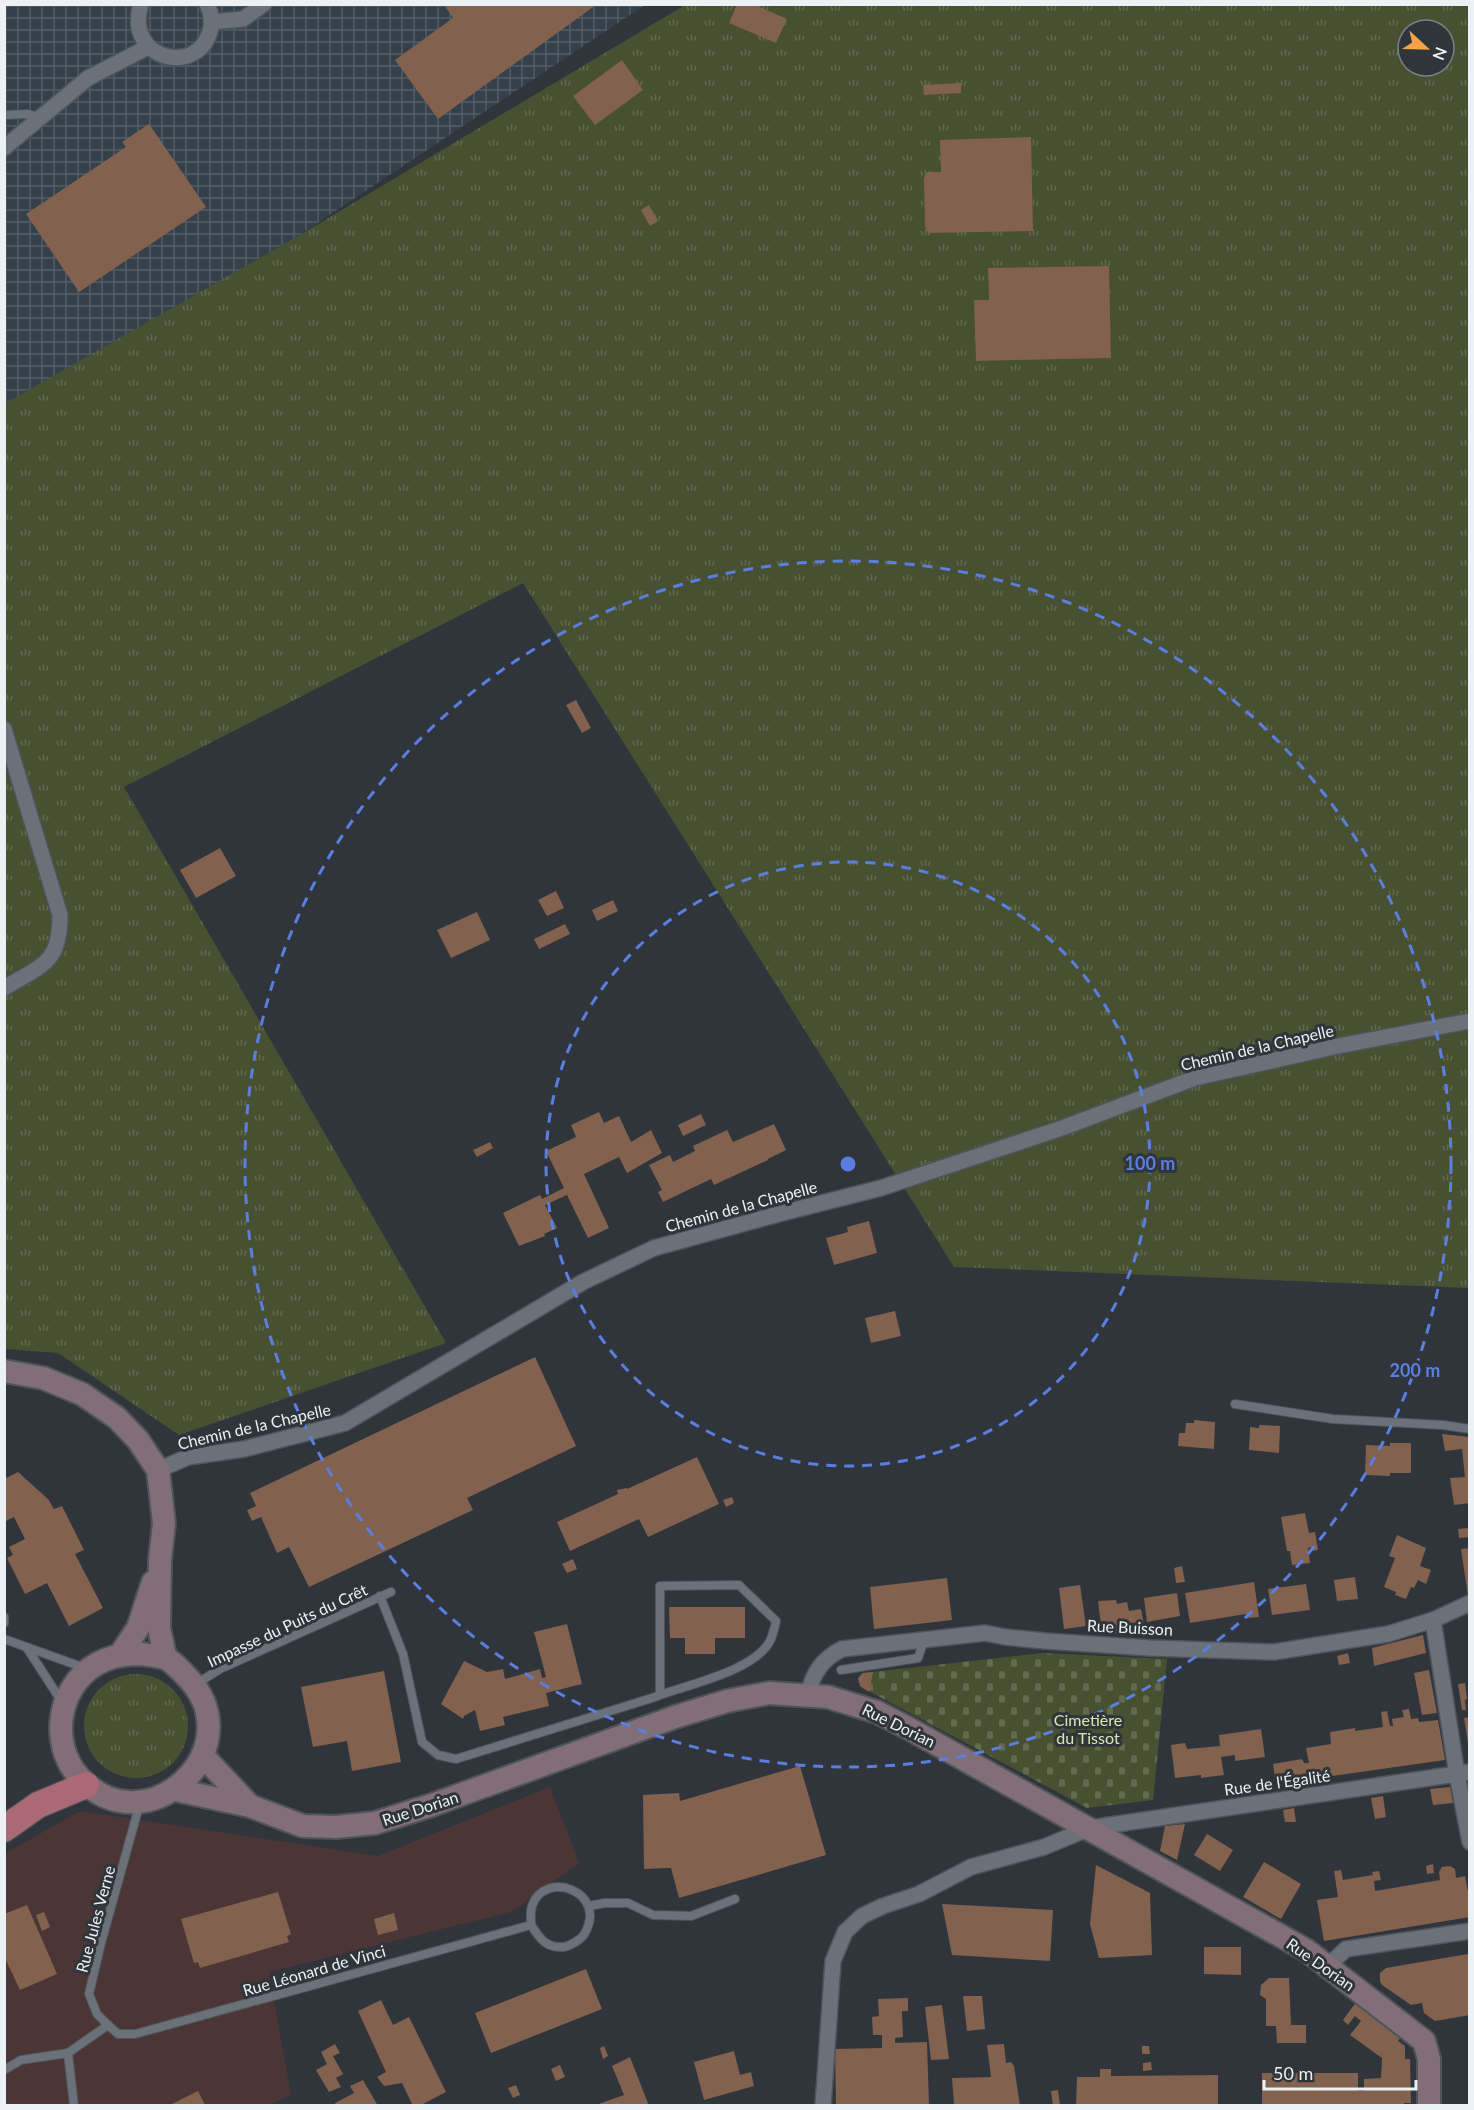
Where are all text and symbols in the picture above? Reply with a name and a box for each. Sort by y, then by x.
north arrow [1396,18,1456,78]
text: N [1429,45,1451,63]
street label: Chemin de la Chapelle [1179,1020,1335,1074]
text: 100 m [1125,1152,1175,1174]
centre of rings [838,1154,858,1174]
street label: Chemin de la Chapelle [663,1177,819,1235]
text: 200 m [1390,1359,1440,1381]
street label: Chemin de la Chapelle [176,1399,332,1453]
street label: Impasse du Puits du Crêt [204,1579,370,1670]
street label: Rue Buisson [1087,1615,1173,1639]
street label: Rue Dorian [859,1699,939,1751]
park label: Cimetière du Tissot [1054,1710,1122,1747]
street label: Rue de l'Égalité [1223,1765,1331,1799]
street label: Rue Dorian [380,1787,460,1829]
street label: Rue Jules Verne [72,1863,118,1975]
street label: Rue Dorian [1283,1934,1359,1994]
street label: Rue Léonard de Vinci [240,1941,388,1999]
scale bar [1264,2053,1416,2091]
text: 50 m [1273,2062,1313,2084]

